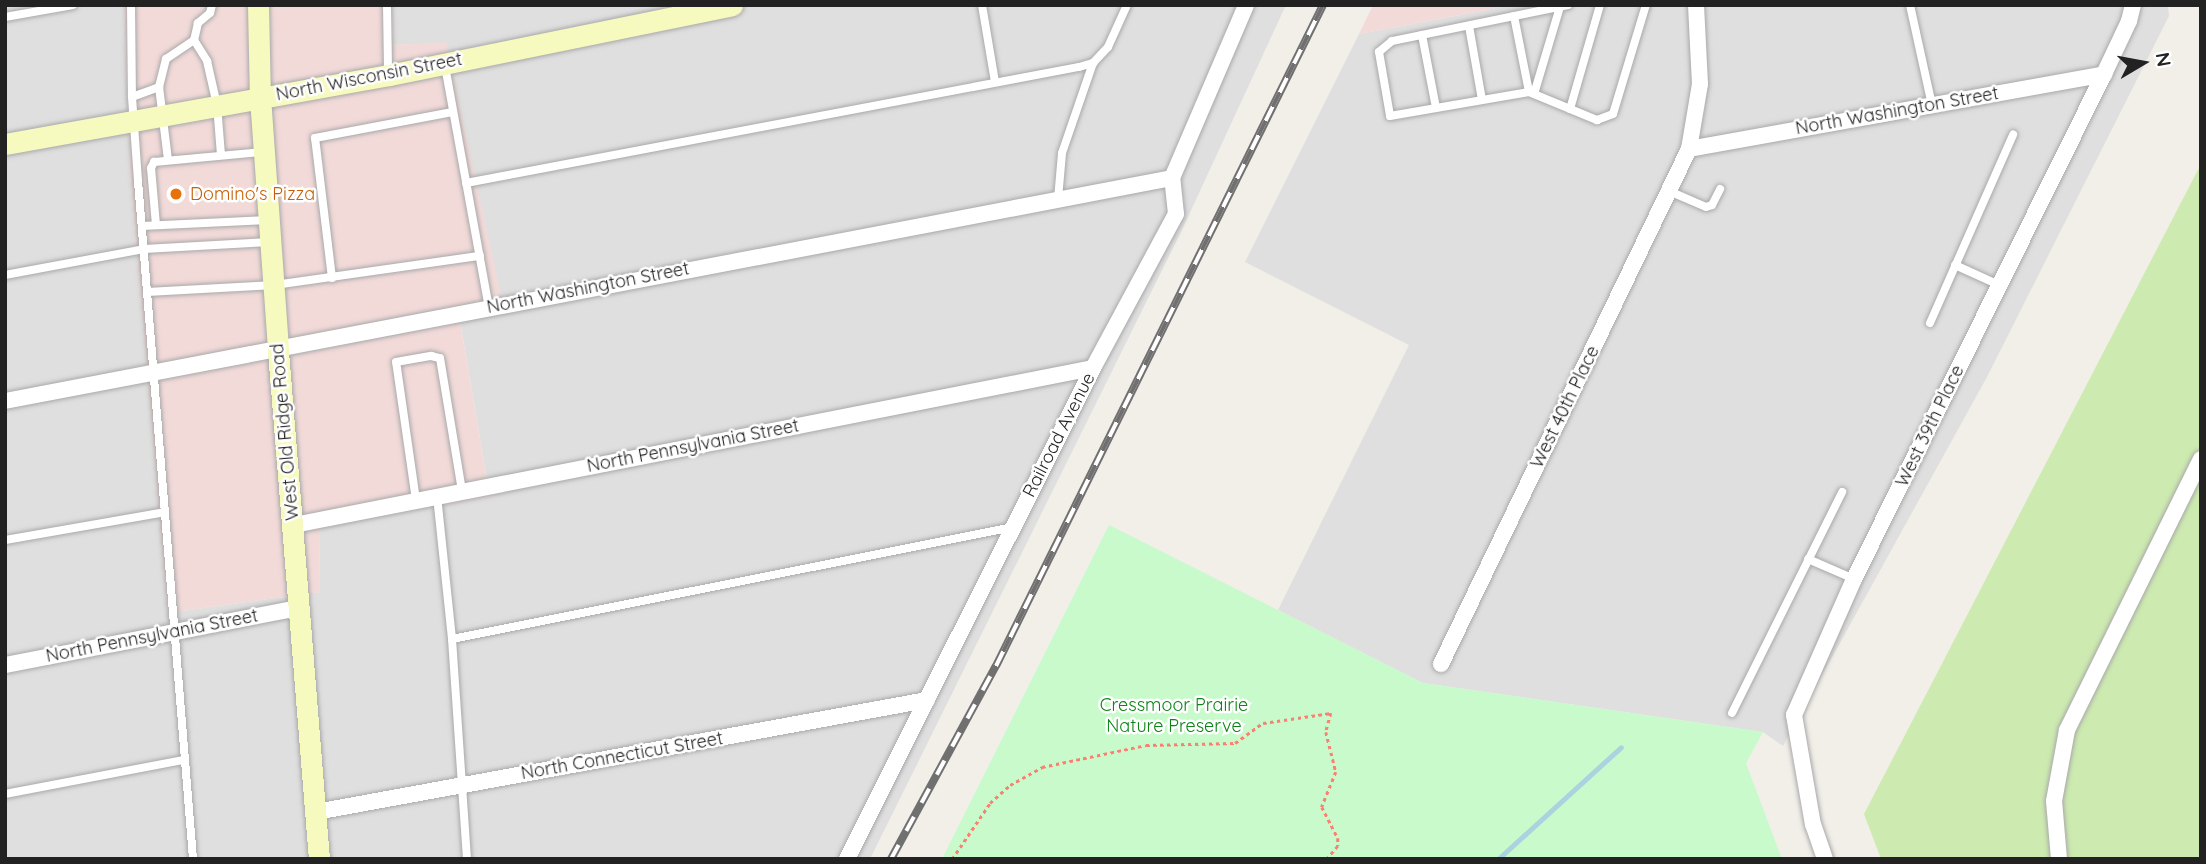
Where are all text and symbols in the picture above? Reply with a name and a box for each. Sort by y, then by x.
north arrow [2108,28,2178,98]
street label: North Wisconsin Street [274,48,464,106]
text: N [2151,50,2177,68]
street label: North Washington Street [1794,82,2000,140]
place label: Domino's Pizza [190,183,315,205]
marker: Domino's Pizza [168,186,184,202]
street label: North Washington Street [485,258,691,318]
street label: West 40th Place [1526,342,1604,472]
street label: West Old Ridge Road [266,343,304,521]
street label: West 39th Place [1891,362,1969,490]
street label: Railroad Avenue [1018,369,1100,501]
street label: North Pennsylvania Street [585,415,801,477]
street label: North Pennsylvania Street [44,605,260,667]
park label: Cressmoor Prairie Nature Preserve [1100,695,1248,738]
street label: North Connecticut Street [519,728,725,784]

